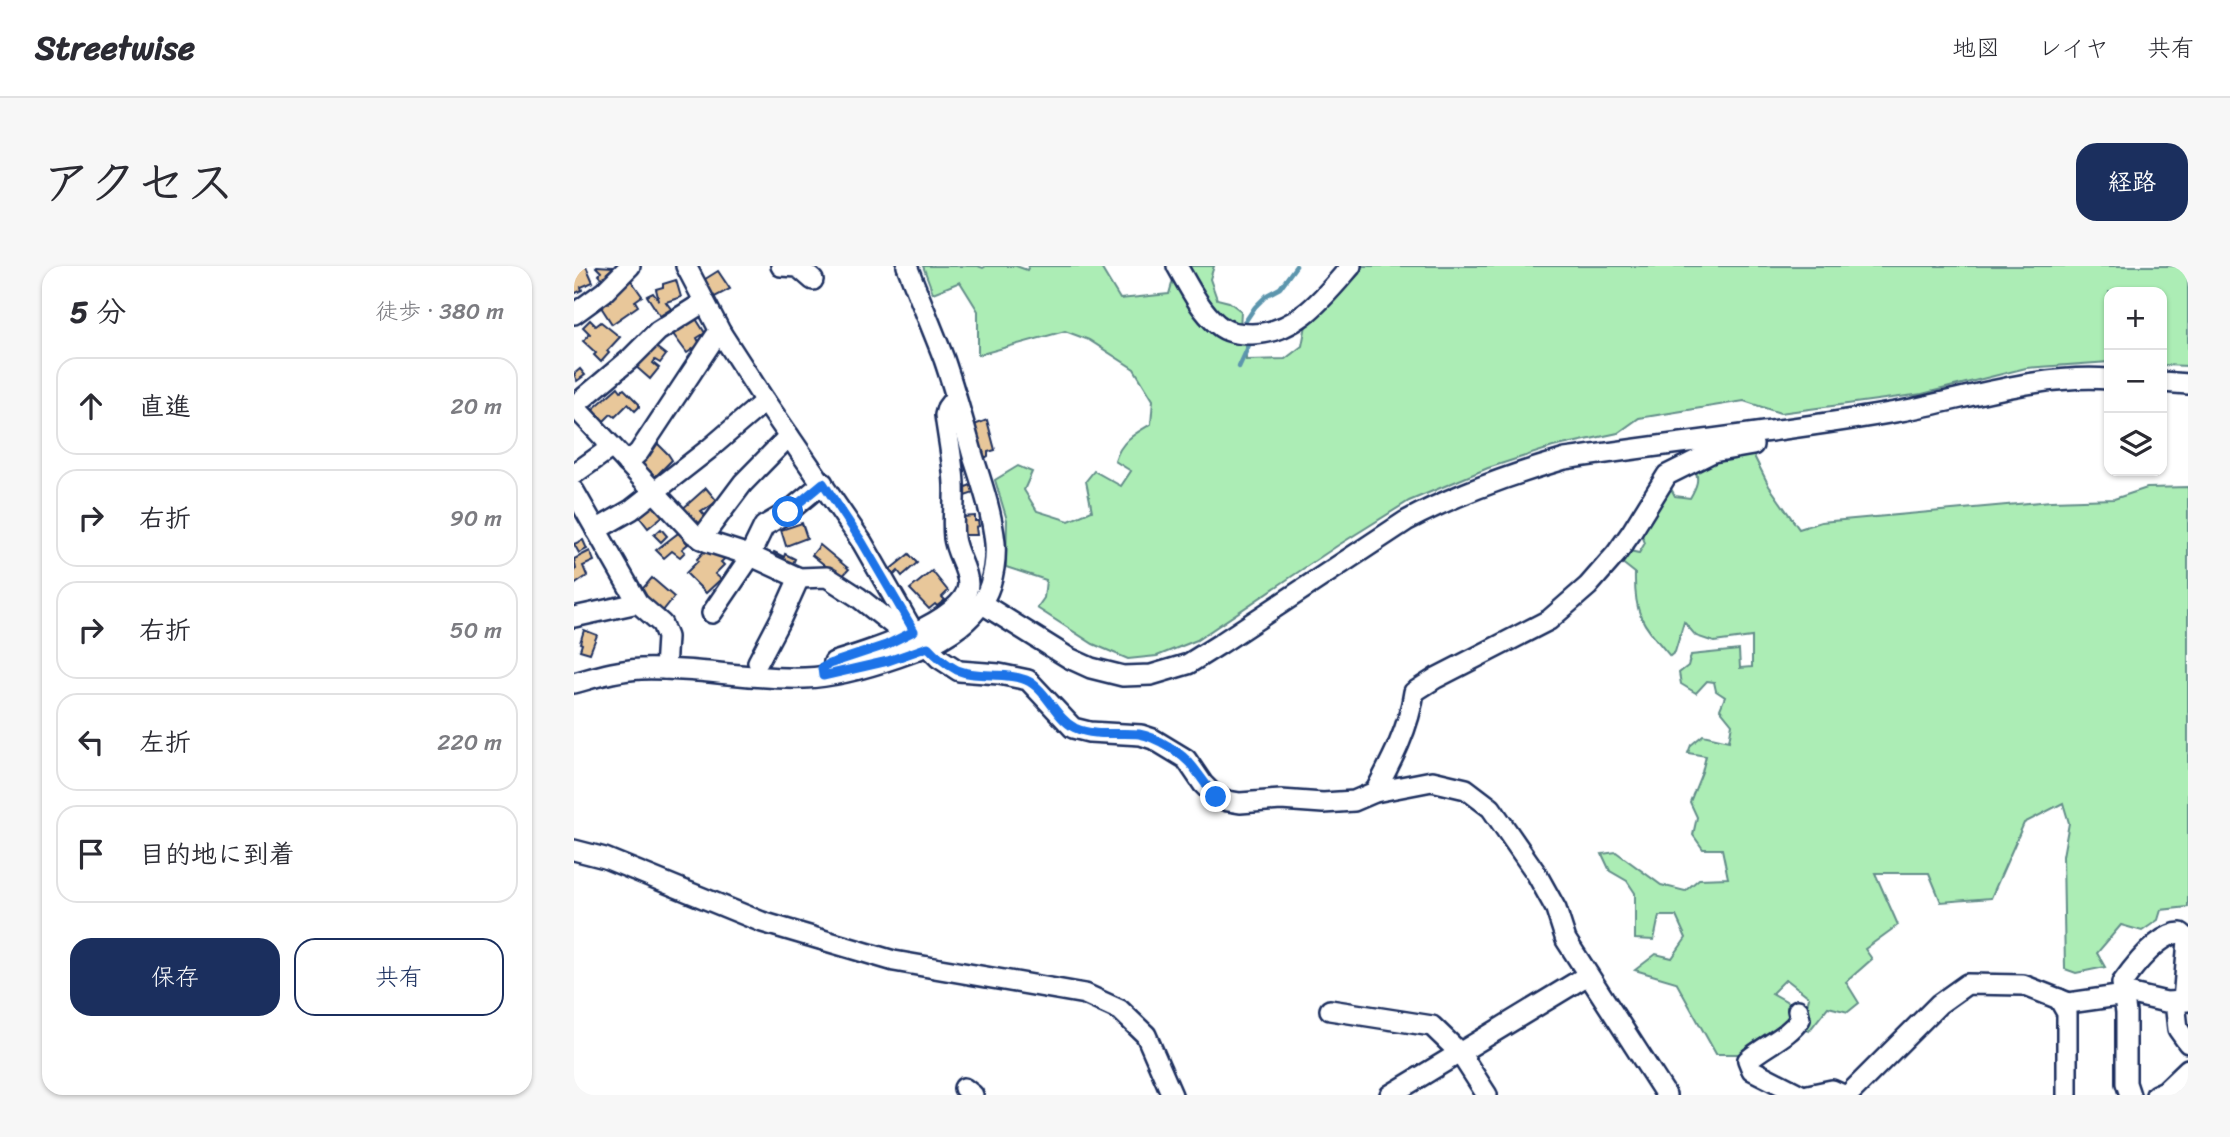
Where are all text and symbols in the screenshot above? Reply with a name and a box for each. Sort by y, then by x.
text: Streetwise [35,19,195,77]
text: 地図 [1952,27,2000,69]
text: レイヤ [2038,27,2109,69]
text: 共有 [2147,27,2195,69]
text: アクセス [42,139,235,226]
button: 経路 [2076,143,2188,221]
text: 5 分 [70,285,126,339]
map controls [2104,287,2167,476]
button: + [2104,287,2167,350]
text: 徒歩 · 380 m [375,291,504,332]
button: − [2104,350,2167,413]
text: 直進 [139,383,191,429]
text: 20 m [451,386,502,427]
icon: ahead [72,387,110,425]
button: layers [2104,413,2167,476]
text: 右折 [139,495,191,541]
route start [772,496,803,527]
text: 90 m [450,498,502,539]
icon: right [72,499,110,537]
text: 右折 [139,607,191,653]
text: 50 m [450,610,502,651]
icon: right [72,611,110,649]
text: 左折 [139,719,191,765]
text: 220 m [437,722,502,763]
icon: left [72,723,110,761]
route end [1200,781,1231,812]
text: 目的地に到着 [139,831,295,877]
icon: arrive [72,835,110,873]
button: 保存 [70,938,280,1016]
button: 共有 [294,938,504,1016]

